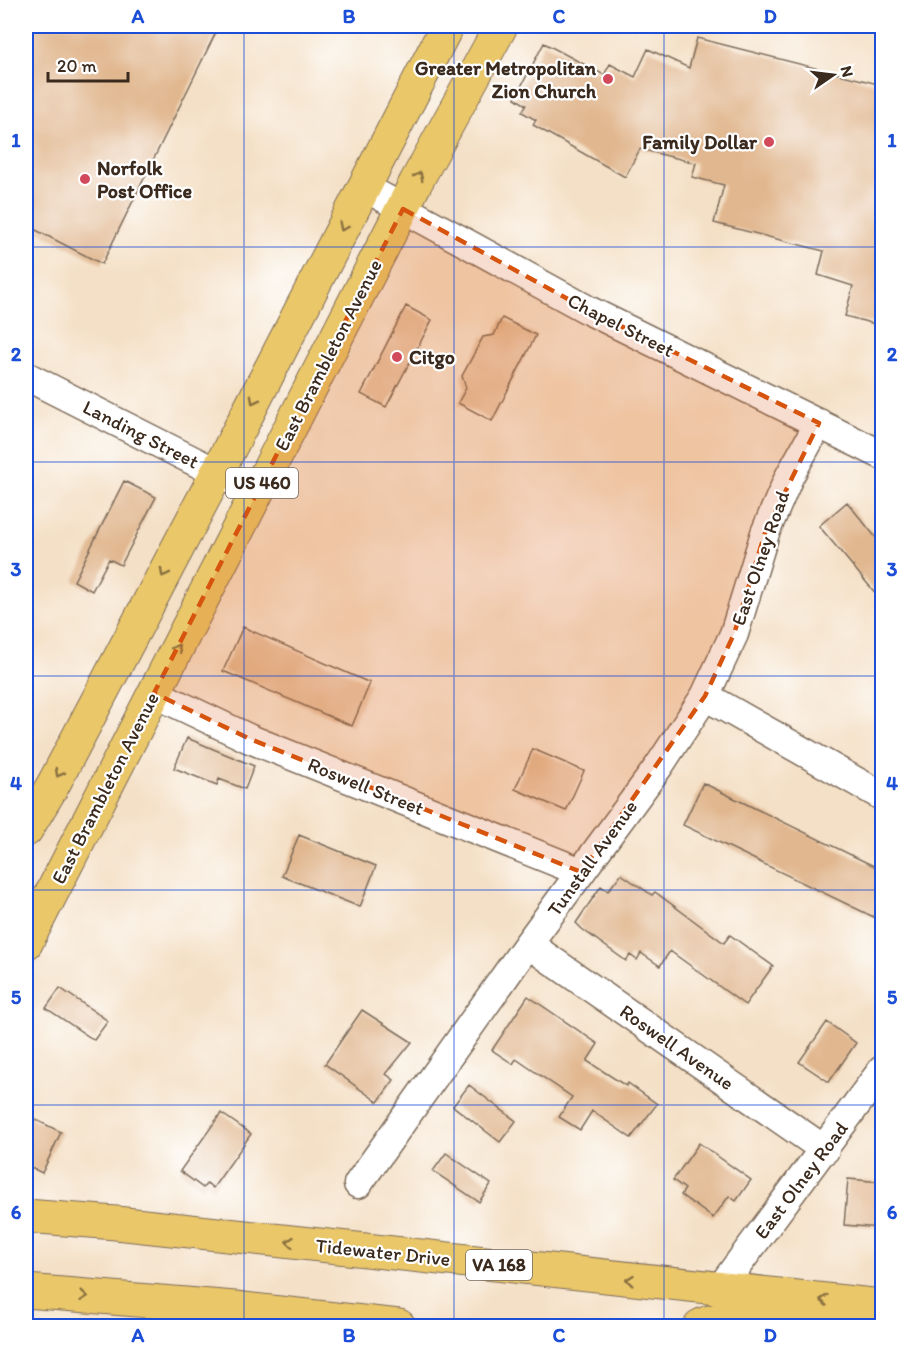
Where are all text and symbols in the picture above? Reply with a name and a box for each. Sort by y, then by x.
text: A [131,4,145,28]
text: B [343,4,356,28]
text: C [553,4,566,28]
text: D [763,4,777,28]
scale bar [48,45,128,83]
north arrow [803,45,863,105]
text: 20 m [57,55,97,77]
place label: Greater Metropolitan Zion Church [415,56,597,103]
text: N [837,64,858,79]
marker: Greater Metropolitan Zion Church [601,72,615,86]
text: 1 [11,128,21,152]
text: 1 [887,128,897,152]
place label: Family Dollar [642,130,758,155]
marker: Family Dollar [762,135,776,149]
place label: Norfolk Post Office [97,156,192,203]
one-way arrow [412,171,424,182]
marker: Norfolk Post Office [78,172,92,186]
one-way arrow [339,220,350,231]
street label: East Brambleton Avenue [269,255,387,455]
street label: Chapel Street [564,288,678,362]
text: 2 [11,342,22,366]
text: 2 [887,342,898,366]
place label: Citgo [409,345,455,370]
marker: Citgo [390,350,404,364]
street label: Landing Street [79,394,203,474]
one-way arrow [250,394,262,405]
road number: US 460 [226,468,298,498]
street label: East Olney Road [726,487,794,628]
text: 3 [11,557,22,581]
text: 3 [887,557,898,581]
one-way arrow [160,567,171,578]
one-way arrow [170,643,182,654]
street label: East Brambleton Avenue [46,688,164,888]
street label: Roswell Street [304,752,428,820]
one-way arrow [55,767,66,777]
text: 4 [10,771,22,795]
text: 4 [886,771,898,795]
street label: Tunstall Avenue [542,795,642,921]
text: 5 [11,985,22,1009]
text: 5 [887,985,898,1009]
street label: Roswell Avenue [615,999,739,1095]
street label: East Olney Road [749,1117,853,1243]
text: 6 [11,1200,22,1224]
text: 6 [887,1200,898,1224]
street label: Tidewater Drive [315,1233,451,1271]
one-way arrow [286,1236,295,1249]
road number: VA 168 [466,1250,532,1280]
one-way arrow [626,1274,635,1287]
one-way arrow [79,1289,88,1302]
one-way arrow [820,1294,829,1307]
text: A [131,1323,145,1347]
text: B [343,1323,356,1347]
text: C [553,1323,566,1347]
text: D [763,1323,777,1347]

